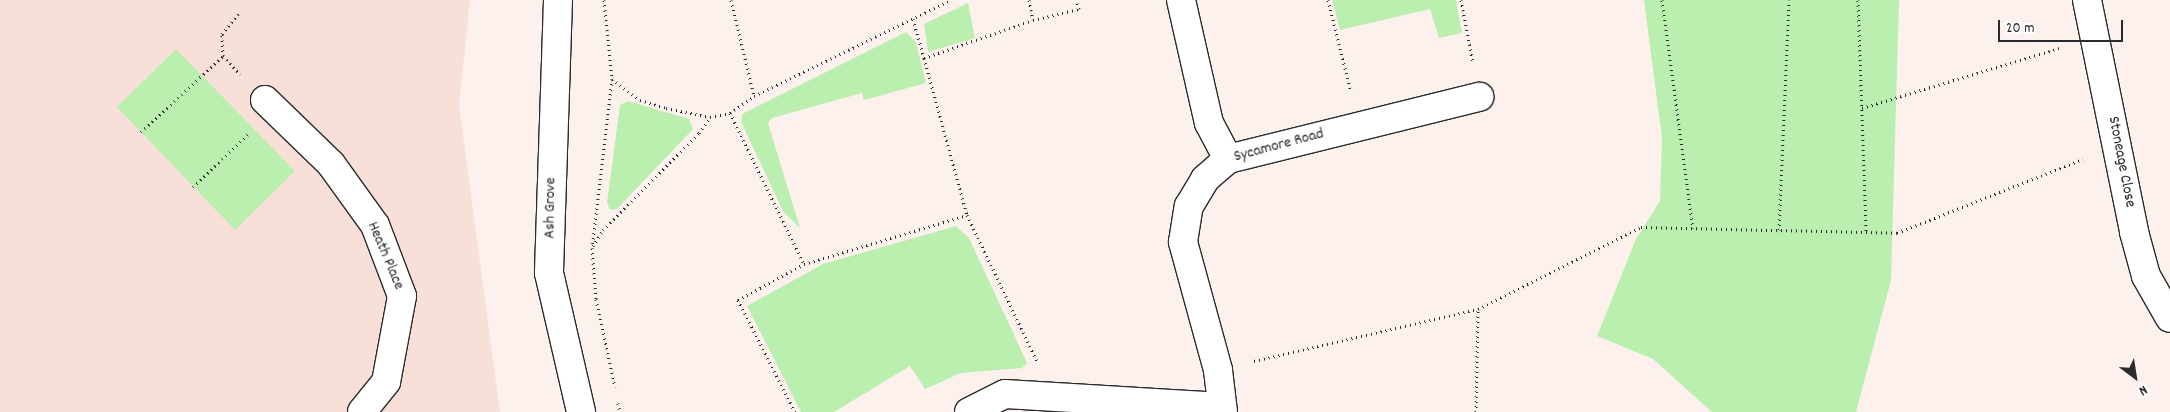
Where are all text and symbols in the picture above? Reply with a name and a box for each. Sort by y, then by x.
scale bar [2000,10,2125,42]
text: 20 m [2006,18,2034,40]
street label: Stoneage Close [2103,115,2139,209]
street label: Sycamore Road [1232,125,1326,167]
street label: Ash Grove [541,177,561,239]
street label: Heath Place [362,219,408,293]
north arrow [2110,352,2160,402]
text: N [2135,379,2151,400]

